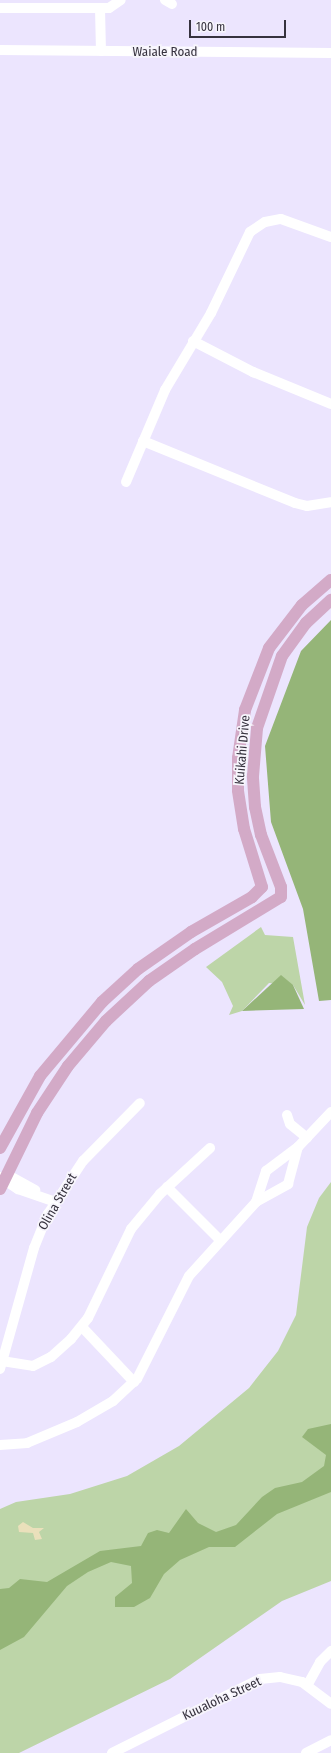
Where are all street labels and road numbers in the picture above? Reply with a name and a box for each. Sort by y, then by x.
street label: Waiale Road [132,44,198,60]
street label: Kuikahi Drive [232,715,254,785]
street label: Olina Street [35,1171,81,1233]
street label: Kuualoha Street [180,1674,264,1724]

